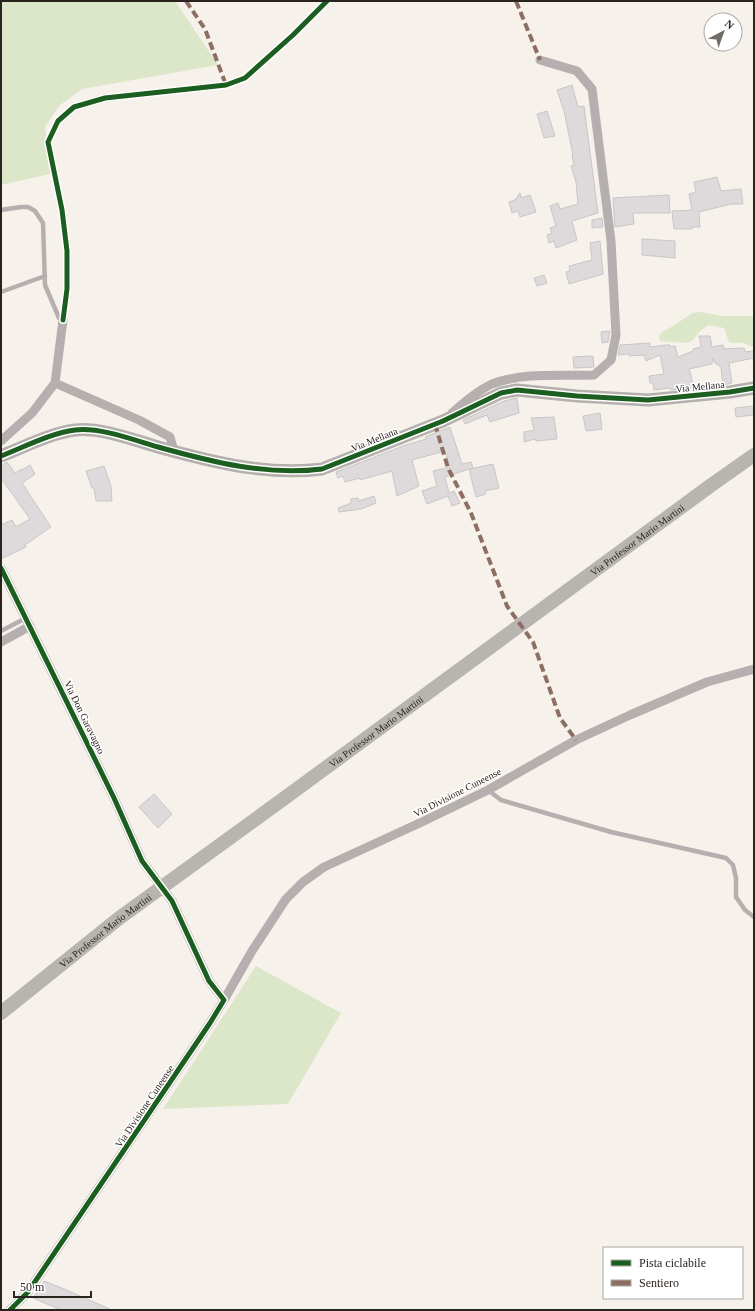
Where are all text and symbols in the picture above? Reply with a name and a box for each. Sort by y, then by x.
north arrow [703,12,743,52]
text: N [723,17,737,32]
street label: Via Mellana [675,378,726,395]
street label: Via Mellana [349,425,400,454]
street label: Via Professor Mario Martini [588,502,687,578]
street label: Via Don Garavagno [62,679,107,756]
street label: Via Professor Mario Martini [327,693,425,770]
street label: Via Divisione Cuneense [412,765,503,819]
street label: Via Professor Mario Martini [57,891,154,970]
street label: Via Divisione Cuneense [113,1063,176,1149]
legend [603,1247,743,1299]
text: Pista ciclabile [639,1256,706,1270]
scale bar [14,1273,91,1299]
text: Sentiero [639,1276,679,1290]
text: 50 m [20,1280,45,1294]

